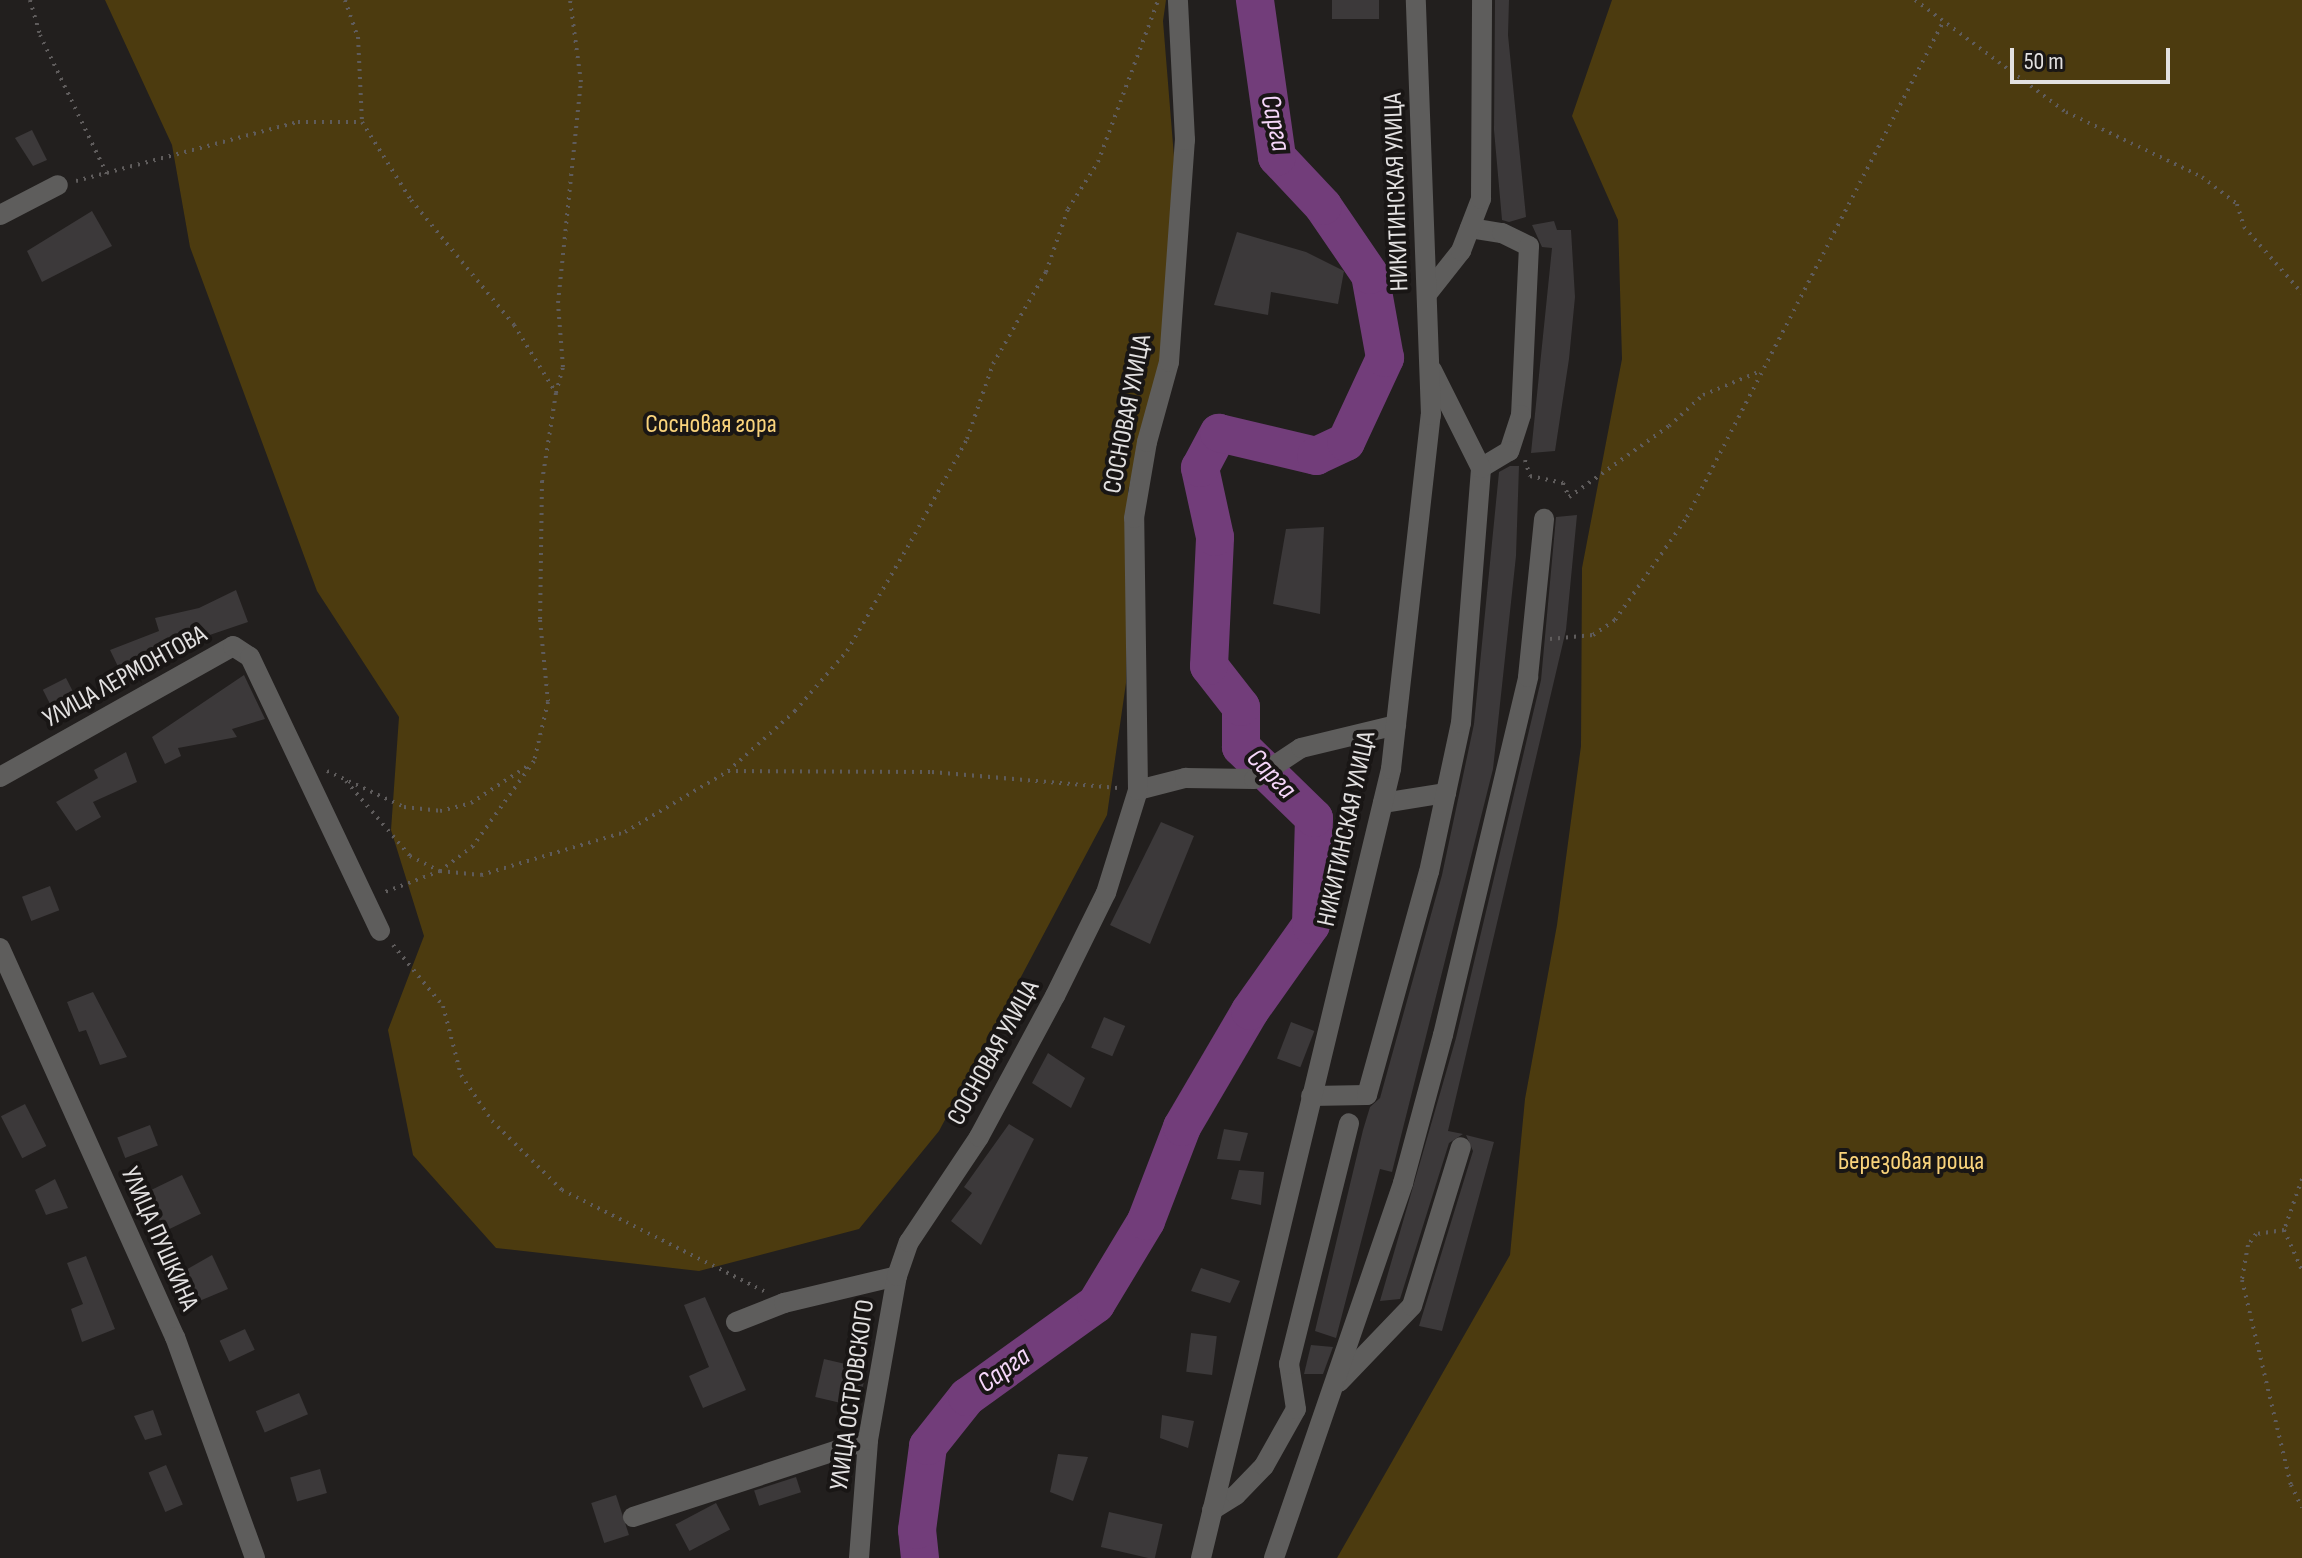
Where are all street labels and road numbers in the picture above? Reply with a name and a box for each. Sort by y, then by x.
street label: НИКИТИНСКАЯ УЛИЦА [1378,92,1416,292]
street label: СОСНОВАЯ УЛИЦА [1097,332,1159,496]
street label: УЛИЦА ЛЕРМОНТОВА [38,619,212,735]
street label: НИКИТИНСКАЯ УЛИЦА [1311,729,1383,929]
street label: СОСНОВАЯ УЛИЦА [941,975,1047,1131]
street label: УЛИЦА ПУШКИНА [113,1162,205,1316]
street label: УЛИЦА ОСТРОВСКОГО [824,1298,882,1492]

